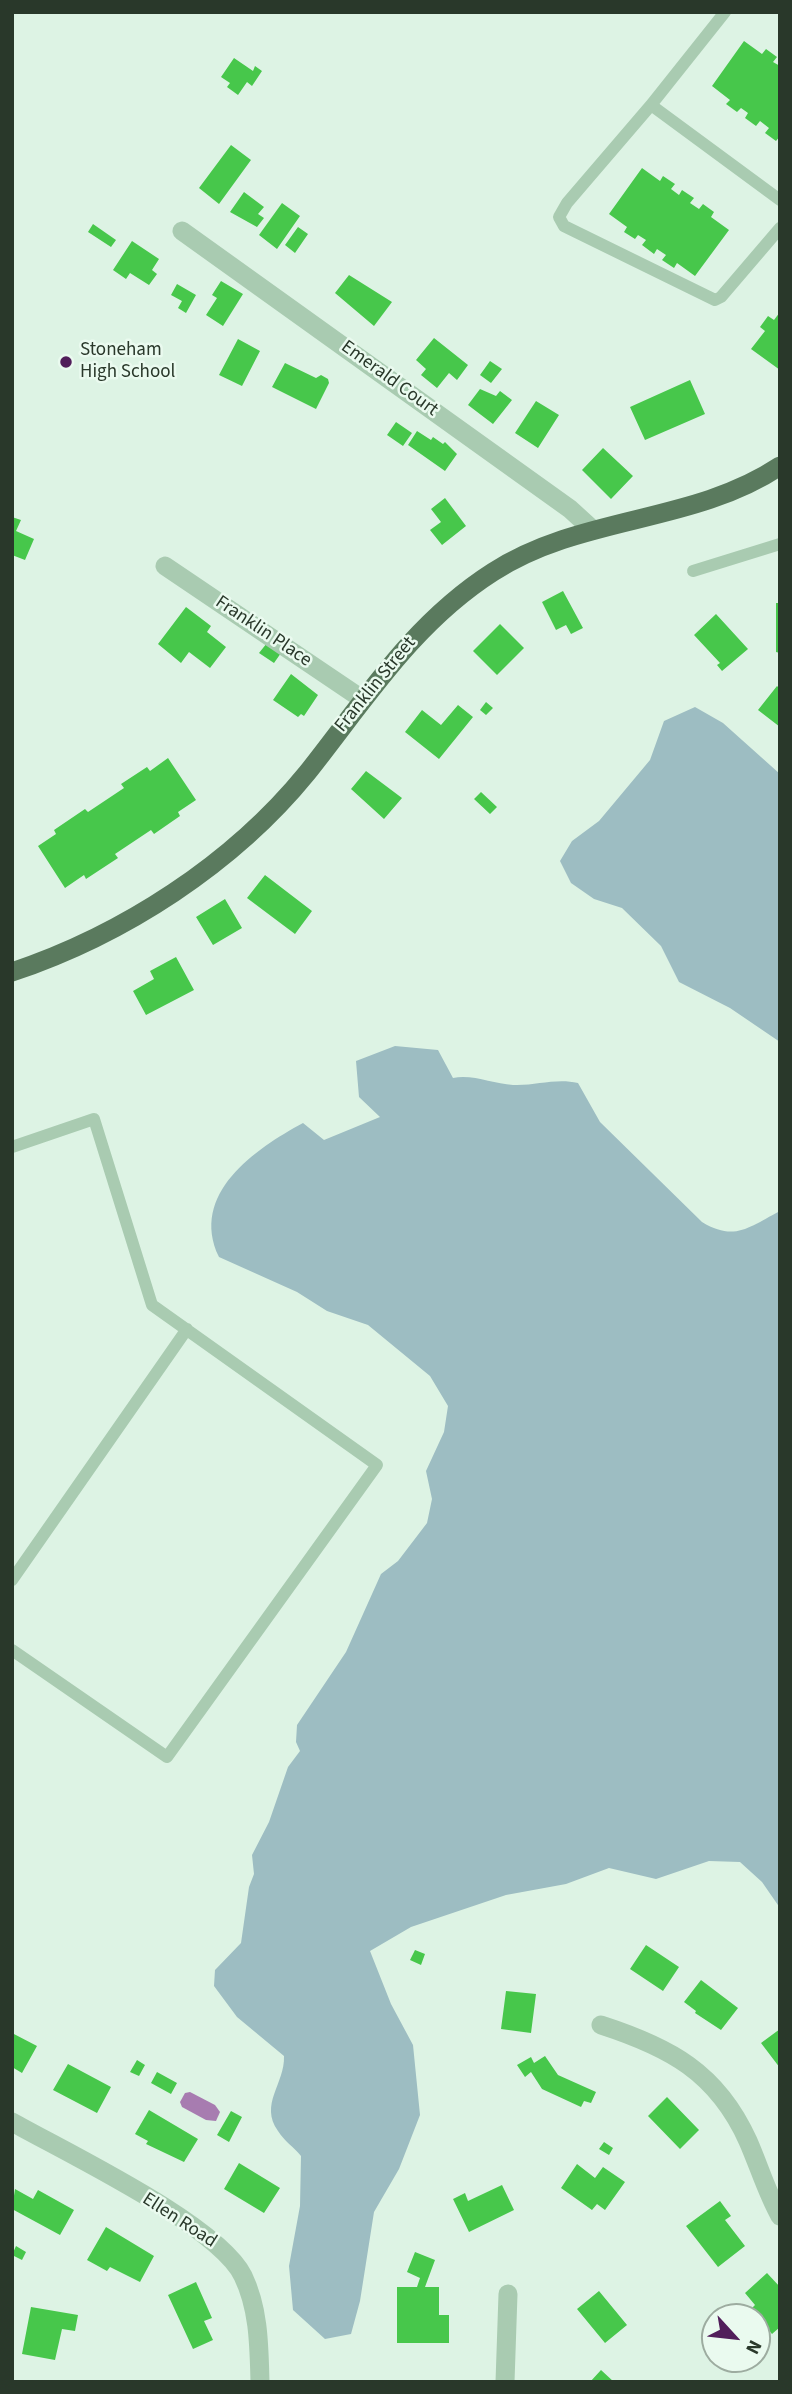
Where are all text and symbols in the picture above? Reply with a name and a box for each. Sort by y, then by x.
street label: Emerald Court [336,336,442,422]
place label: Stoneham High School [80,340,175,384]
marker: Stoneham High School [58,354,74,370]
street label: Franklin Place [211,591,315,673]
street label: Franklin Street [331,633,421,737]
street label: Ellen Road [138,2189,220,2253]
north arrow [701,2303,771,2373]
text: N [738,2335,768,2359]

